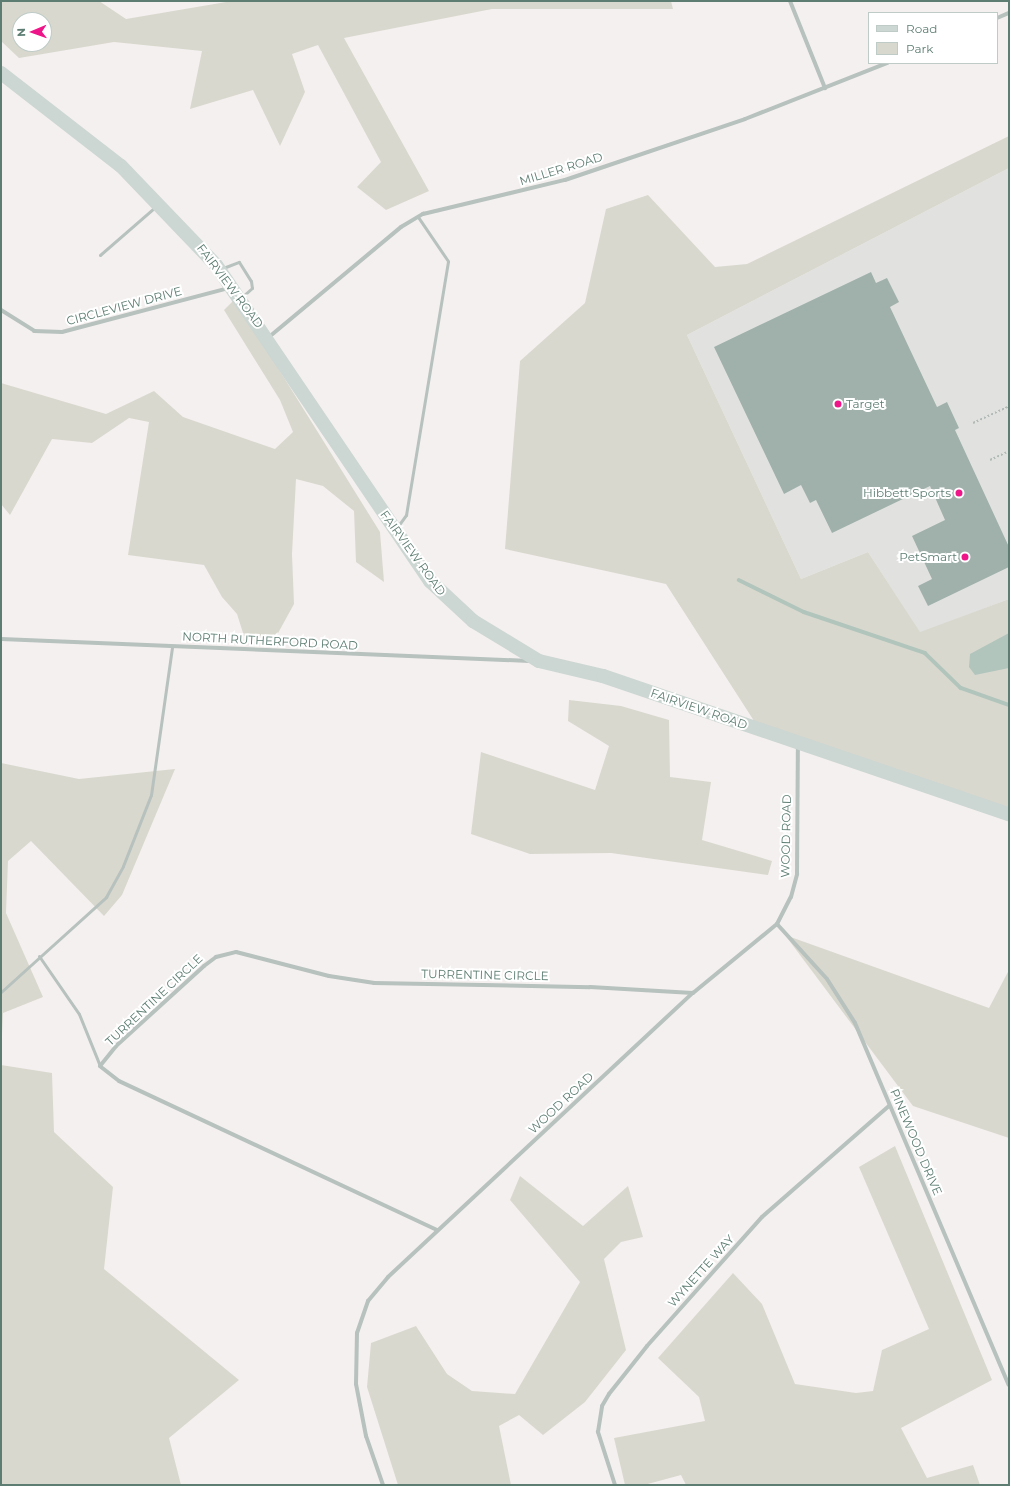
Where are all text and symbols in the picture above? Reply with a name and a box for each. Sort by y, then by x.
north arrow [12,12,52,52]
legend [868,12,998,64]
text: Road [906,21,937,36]
text: N [14,28,28,37]
text: Park [906,41,933,56]
street label: MILLER ROAD [518,150,604,188]
street label: FAIRVIEW ROAD [194,241,266,331]
street label: CIRCLEVIEW DRIVE [65,284,183,328]
place label: Target [846,397,885,411]
marker: Target [833,399,843,409]
place label: Hibbett Sports [863,486,951,500]
marker: Hibbett Sports [954,488,964,498]
street label: FAIRVIEW ROAD [377,508,449,598]
place label: PetSmart [899,550,957,564]
marker: PetSmart [960,552,970,562]
street label: NORTH RUTHERFORD ROAD [182,629,358,653]
street label: FAIRVIEW ROAD [649,686,749,732]
street label: WOOD ROAD [778,794,794,878]
street label: TURRENTINE CIRCLE [103,951,205,1049]
street label: TURRENTINE CIRCLE [421,967,549,983]
street label: WOOD ROAD [526,1069,596,1137]
street label: PINEWOOD DRIVE [887,1087,945,1197]
street label: WYNETTE WAY [665,1232,737,1310]

